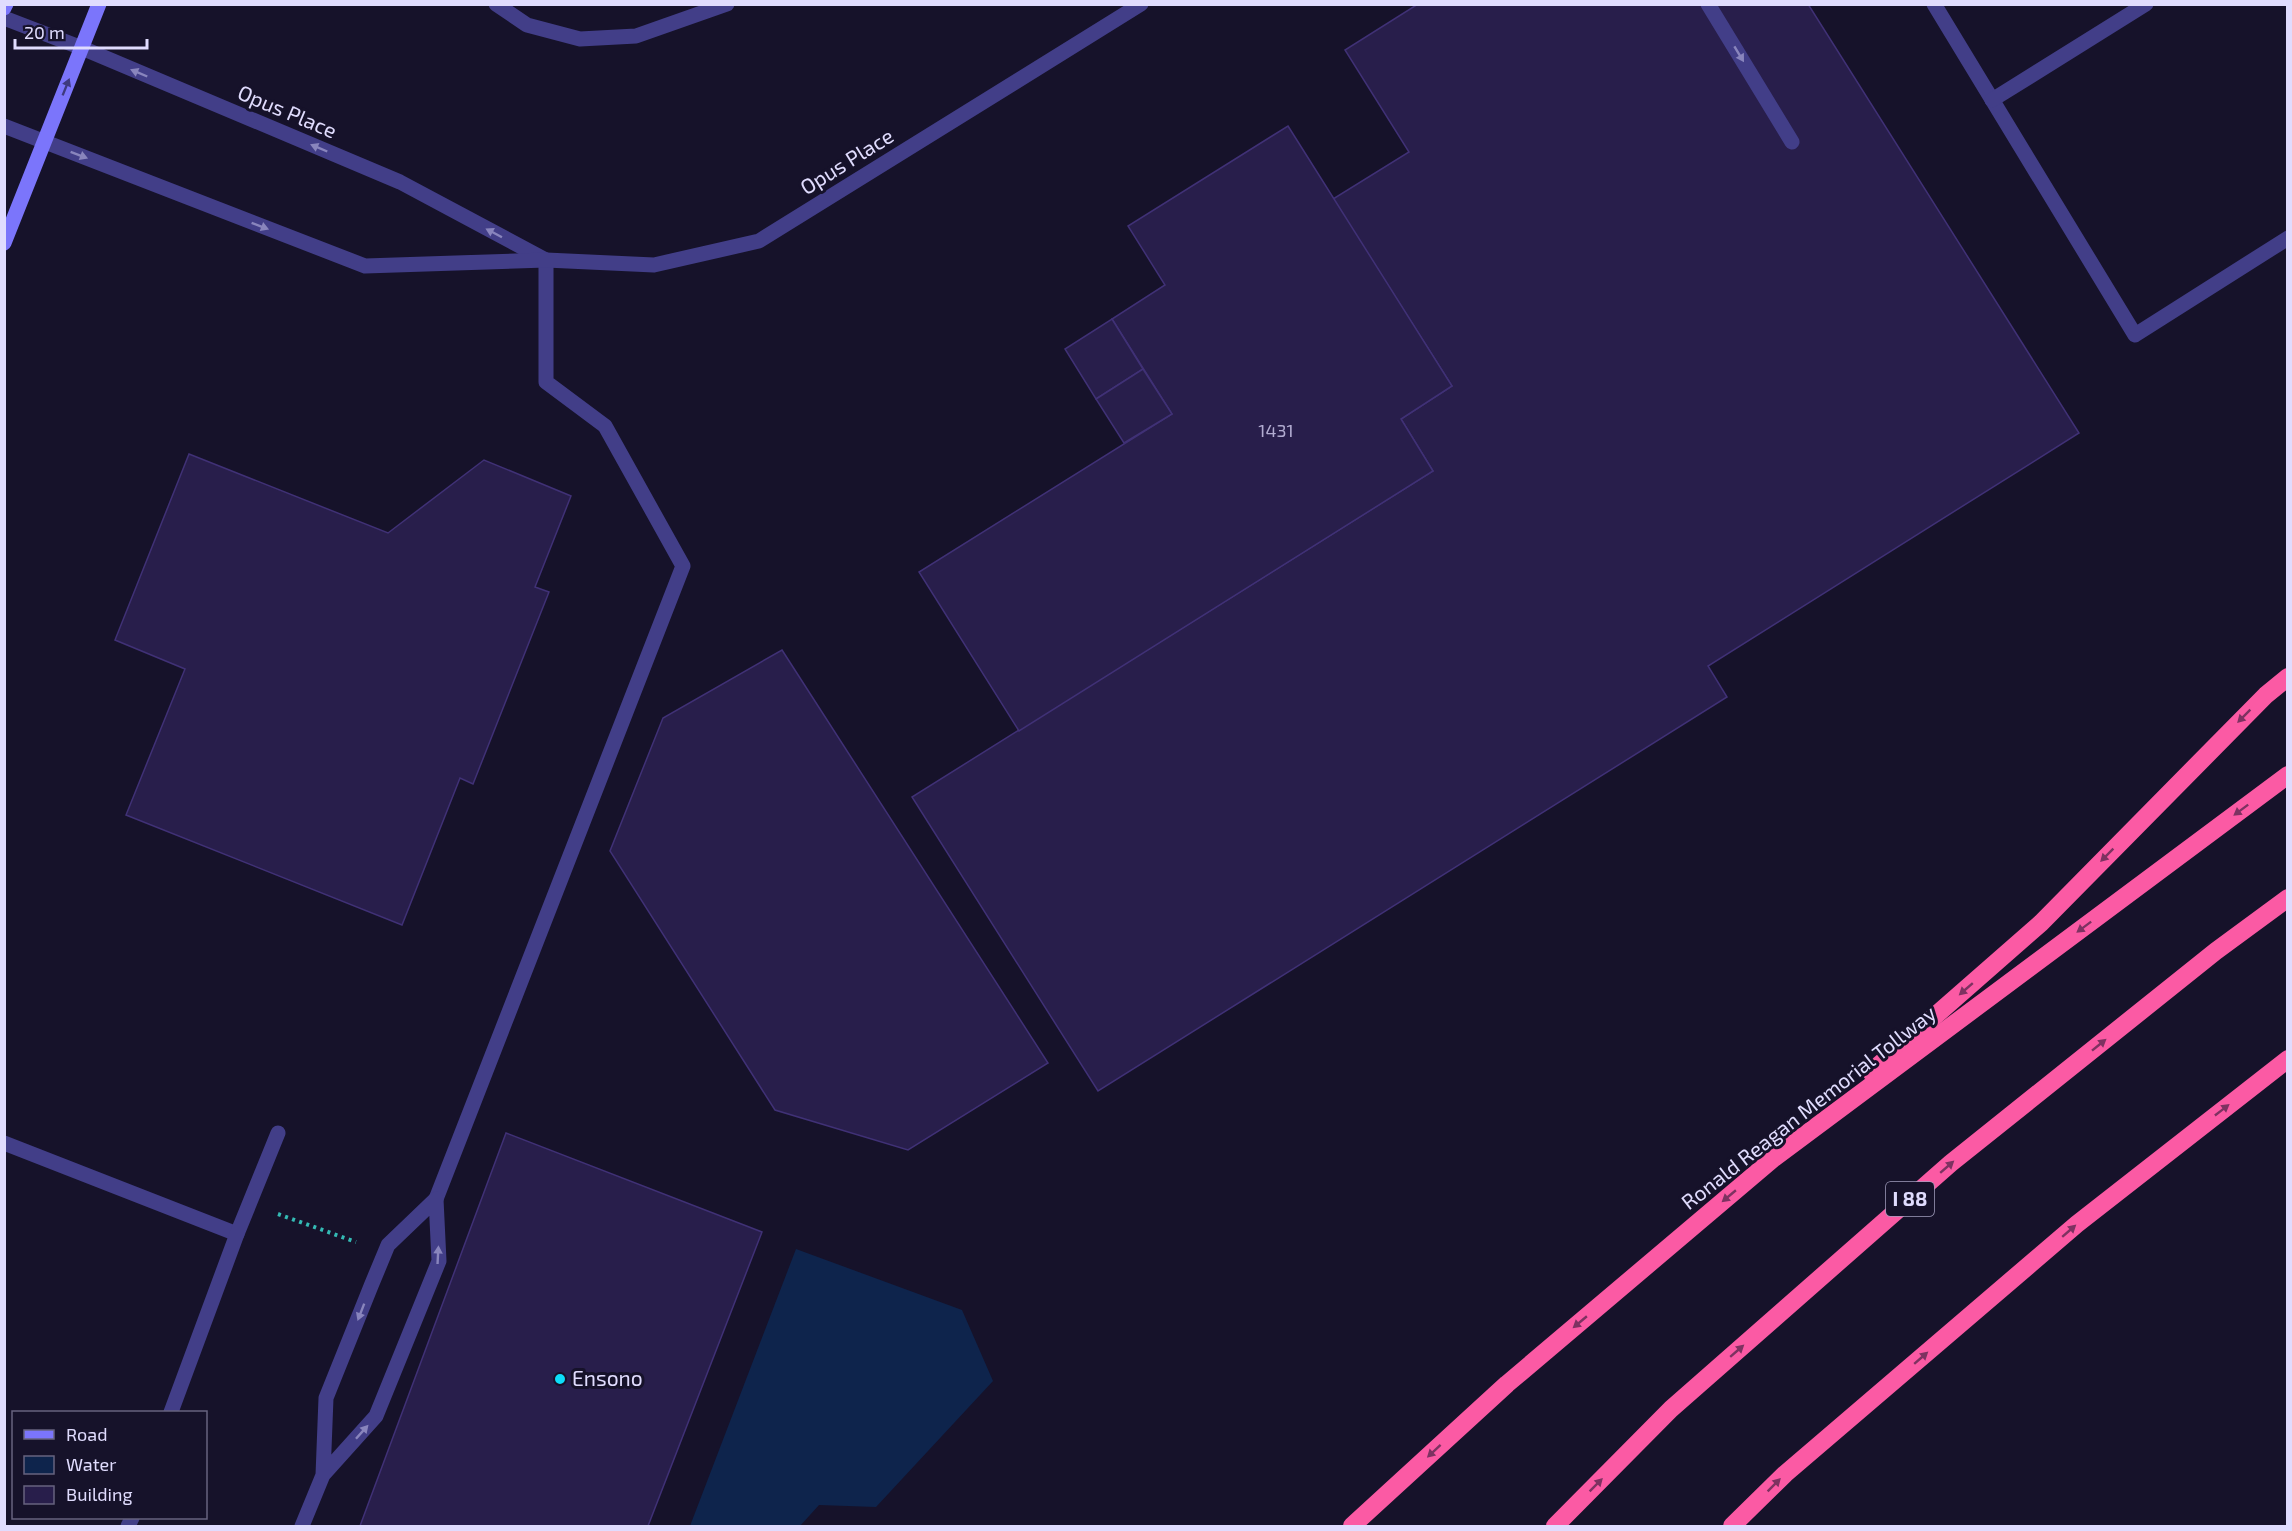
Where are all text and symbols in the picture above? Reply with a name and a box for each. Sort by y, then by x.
scale bar [15,12,147,50]
text: 20 m [24,21,65,43]
one-way arrow [1734,46,1744,63]
one-way arrow [130,68,148,77]
one-way arrow [62,78,71,96]
street label: Opus Place [234,79,341,143]
street label: Opus Place [795,122,897,199]
one-way arrow [309,143,327,153]
one-way arrow [70,150,88,160]
one-way arrow [251,221,269,231]
one-way arrow [486,228,503,238]
house number: 1431 [1258,419,1294,441]
one-way arrow [2238,709,2252,723]
one-way arrow [2233,804,2249,816]
one-way arrow [2101,848,2115,862]
one-way arrow [2077,920,2092,932]
one-way arrow [1958,982,1973,996]
street label: Ronald Reagan Memorial Tollway [1676,1000,1940,1214]
one-way arrow [2091,1038,2107,1051]
one-way arrow [2214,1104,2230,1117]
one-way arrow [1939,1161,1954,1174]
road number: I 88 [1886,1182,1934,1216]
one-way arrow [1721,1189,1737,1202]
one-way arrow [2061,1225,2076,1238]
one-way arrow [433,1245,442,1264]
one-way arrow [356,1304,366,1322]
one-way arrow [1572,1315,1588,1328]
one-way arrow [1729,1345,1744,1358]
one-way arrow [1913,1352,1928,1365]
place label: Ensono [572,1365,643,1390]
marker: Ensono [553,1372,567,1386]
legend [12,1411,207,1519]
text: Road [66,1423,107,1445]
one-way arrow [355,1425,368,1440]
one-way arrow [1427,1444,1442,1457]
text: Water [66,1453,116,1475]
one-way arrow [1588,1478,1602,1492]
one-way arrow [1766,1479,1780,1493]
text: Building [66,1483,133,1505]

